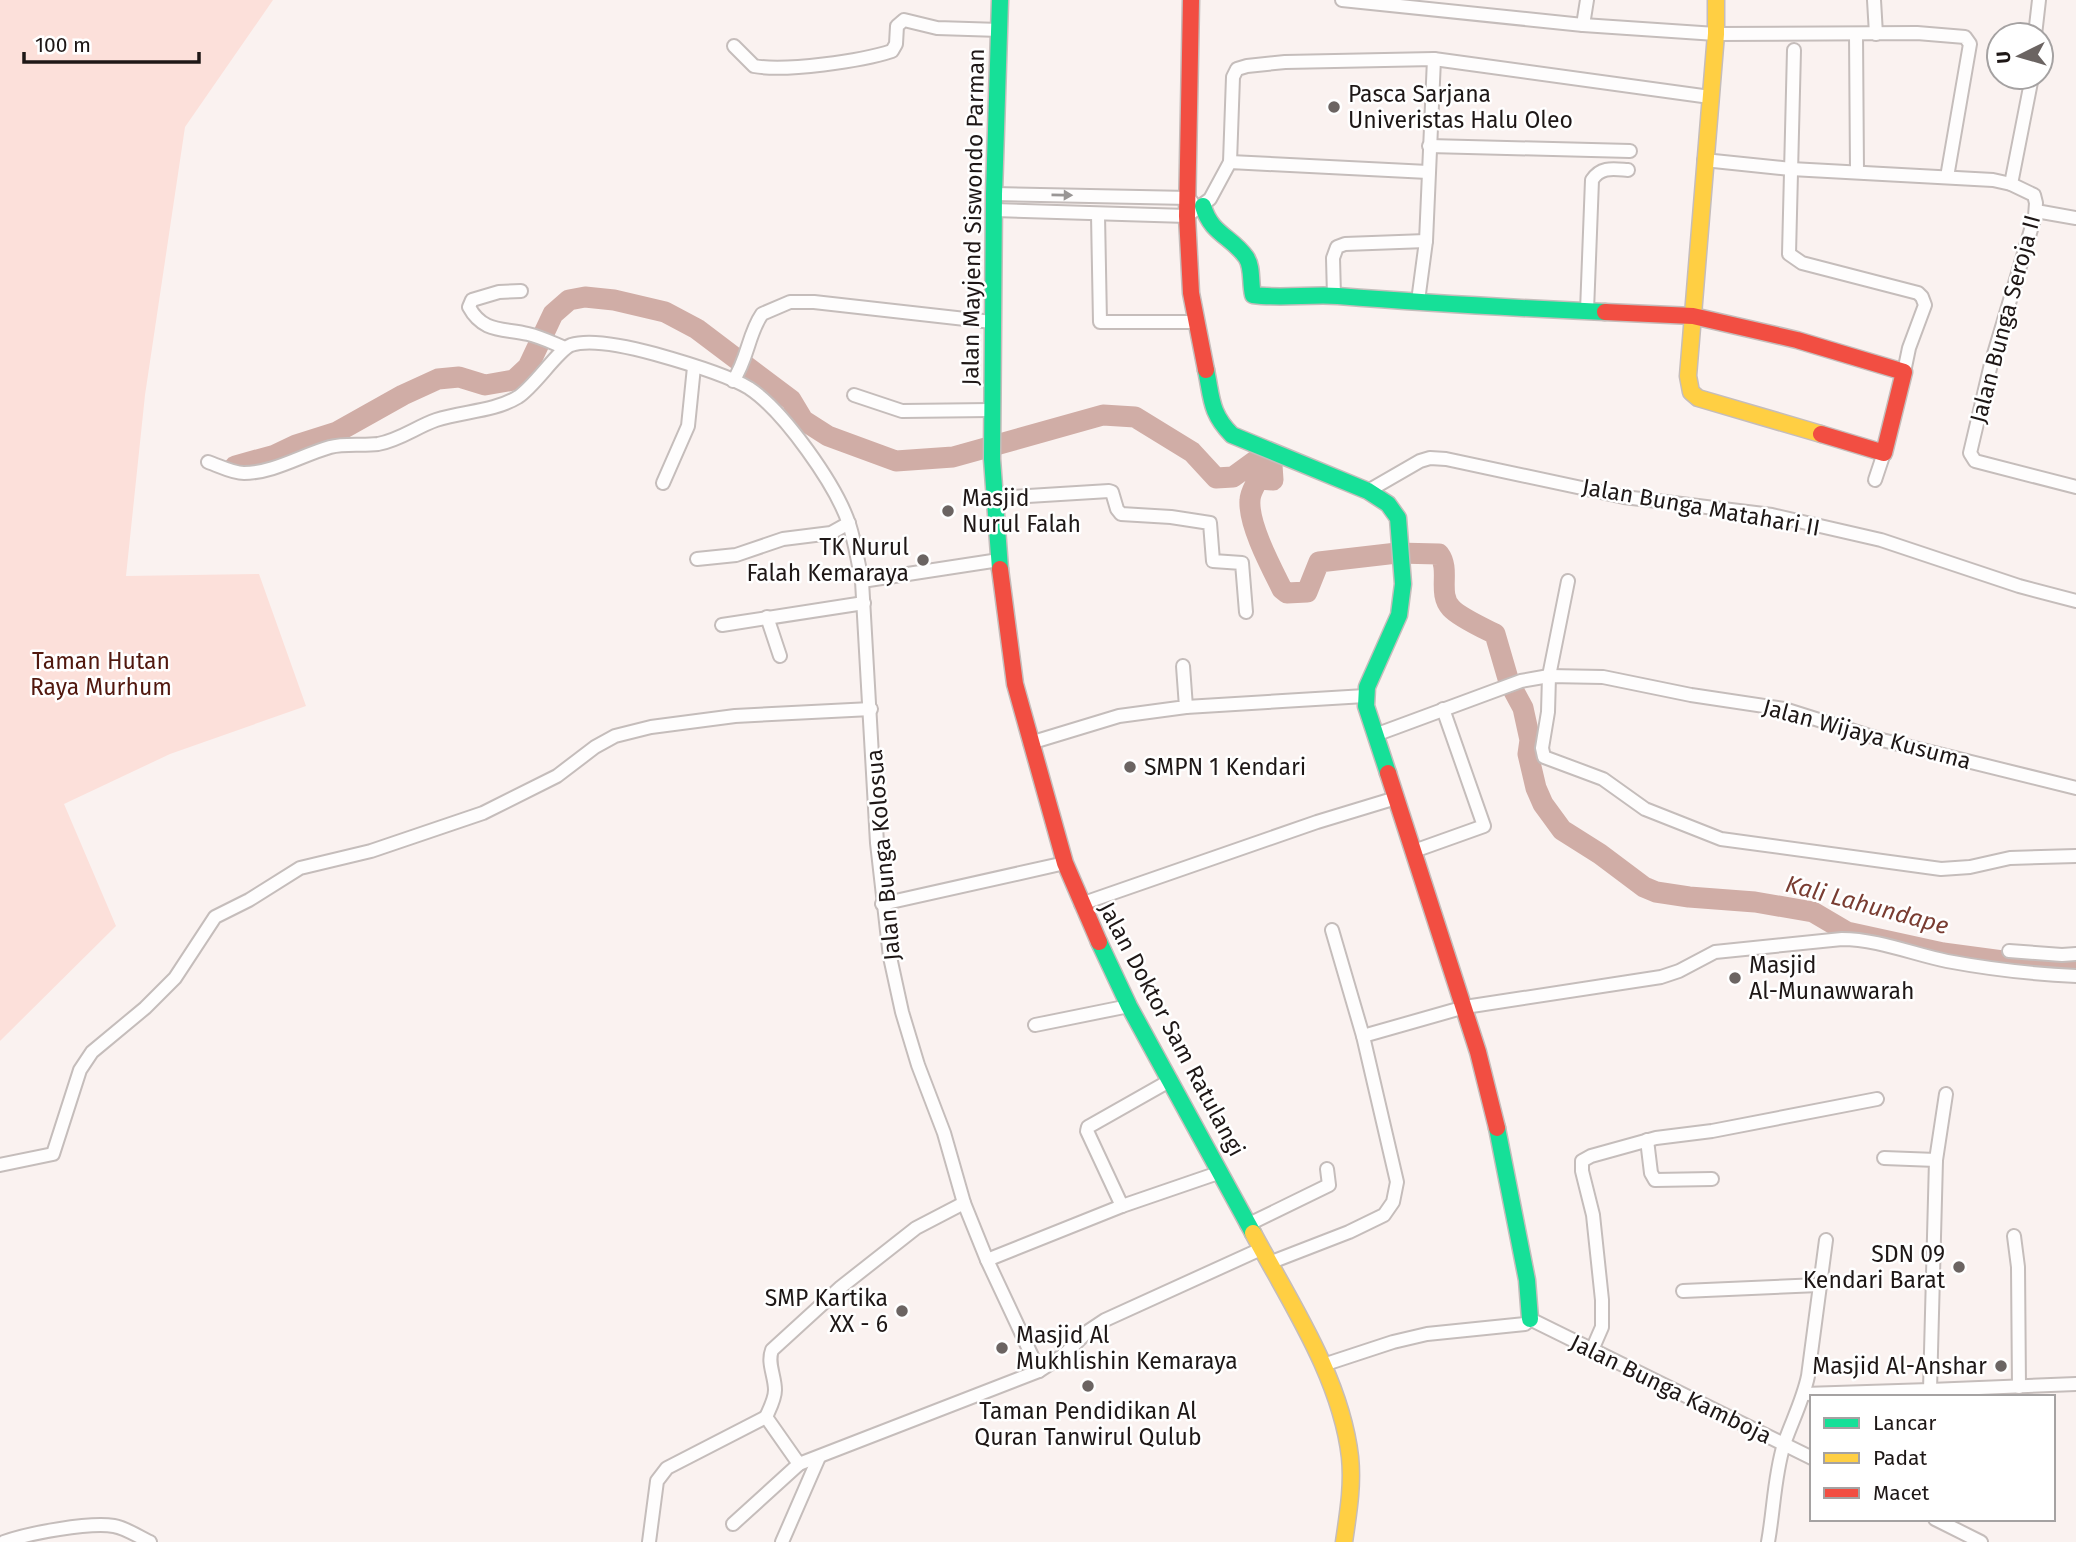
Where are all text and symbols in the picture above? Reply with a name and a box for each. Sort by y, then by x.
scale bar [24,21,200,65]
north arrow [1985,21,2055,91]
text: 100 m [35,32,91,58]
street label: Jalan Mayjend Siswondo Parman [956,48,990,386]
text: U [1992,50,2016,65]
place label: Pasca Sarjana Univeristas Halu Oleo [1348,80,1573,134]
marker: Pasca Sarjana Univeristas Halu Oleo [1326,99,1342,115]
one-way arrow [1051,190,1073,201]
street label: Jalan Bunga Seroja II [1964,212,2046,426]
street label: Jalan Bunga Matahari II [1580,472,1822,542]
place label: Masjid Nurul Falah [962,484,1081,538]
marker: Masjid Nurul Falah [940,503,956,519]
place label: TK Nurul Falah Kemaraya [746,533,909,587]
marker: TK Nurul Falah Kemaraya [915,552,931,568]
park label: Taman Hutan Raya Murhum [30,647,172,701]
street label: Jalan Wijaya Kusuma [1760,693,1974,775]
street label: Jalan Bunga Kolosua [860,748,906,962]
place label: SMPN 1 Kendari [1144,753,1306,781]
marker: SMPN 1 Kendari [1122,759,1138,775]
water label: Kali Lahundape [1782,870,1952,940]
street label: Jalan Doktor Sam Ratulangi [1093,897,1251,1161]
place label: Masjid Al-Munawwarah [1749,951,1914,1005]
marker: Masjid Al-Munawwarah [1727,970,1743,986]
place label: SDN 09 Kendari Barat [1803,1240,1946,1294]
marker: SDN 09 Kendari Barat [1951,1259,1967,1275]
place label: SMP Kartika XX - 6 [765,1284,888,1338]
marker: SMP Kartika XX - 6 [894,1303,910,1319]
place label: Masjid Al Mukhlishin Kemaraya [1016,1321,1238,1375]
street label: Jalan Bunga Kamboja [1566,1328,1776,1450]
marker: Masjid Al Mukhlishin Kemaraya [994,1340,1010,1356]
place label: Masjid Al-Anshar [1812,1352,1987,1380]
marker: Masjid Al-Anshar [1993,1358,2009,1374]
marker: Taman Pendidikan Al Quran Tanwirul Qulub [1080,1378,1096,1394]
legend [1810,1395,2055,1521]
place label: Taman Pendidikan Al Quran Tanwirul Qulub [974,1397,1202,1451]
text: Lancar [1873,1410,1936,1436]
text: Padat [1873,1445,1927,1471]
text: Macet [1873,1480,1930,1506]

